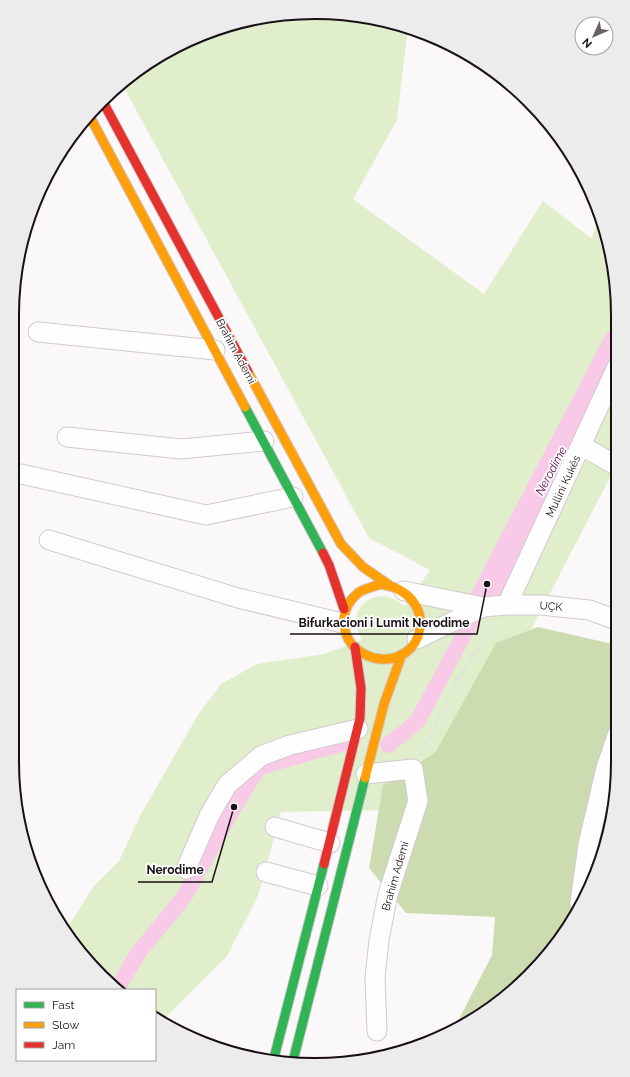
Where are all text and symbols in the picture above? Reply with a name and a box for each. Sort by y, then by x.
north arrow [574,16,614,56]
text: N [580,35,595,50]
street label: Brahim Ademi [213,317,258,386]
water label: Nerodime [532,444,570,498]
street label: Mullini Kukës [543,453,583,519]
street label: UÇK [539,599,564,614]
callout: Bifurkacioni i Lumit Nerodime [290,610,477,634]
text: Bifurkacioni i Lumit Nerodime [299,616,469,630]
street label: Brahim Ademi [379,840,412,912]
callout: Nerodime [138,858,212,882]
text: Nerodime [146,863,204,877]
legend [16,989,156,1061]
text: Fast [52,998,75,1012]
text: Slow [52,1018,79,1032]
text: Jam [52,1038,75,1052]

